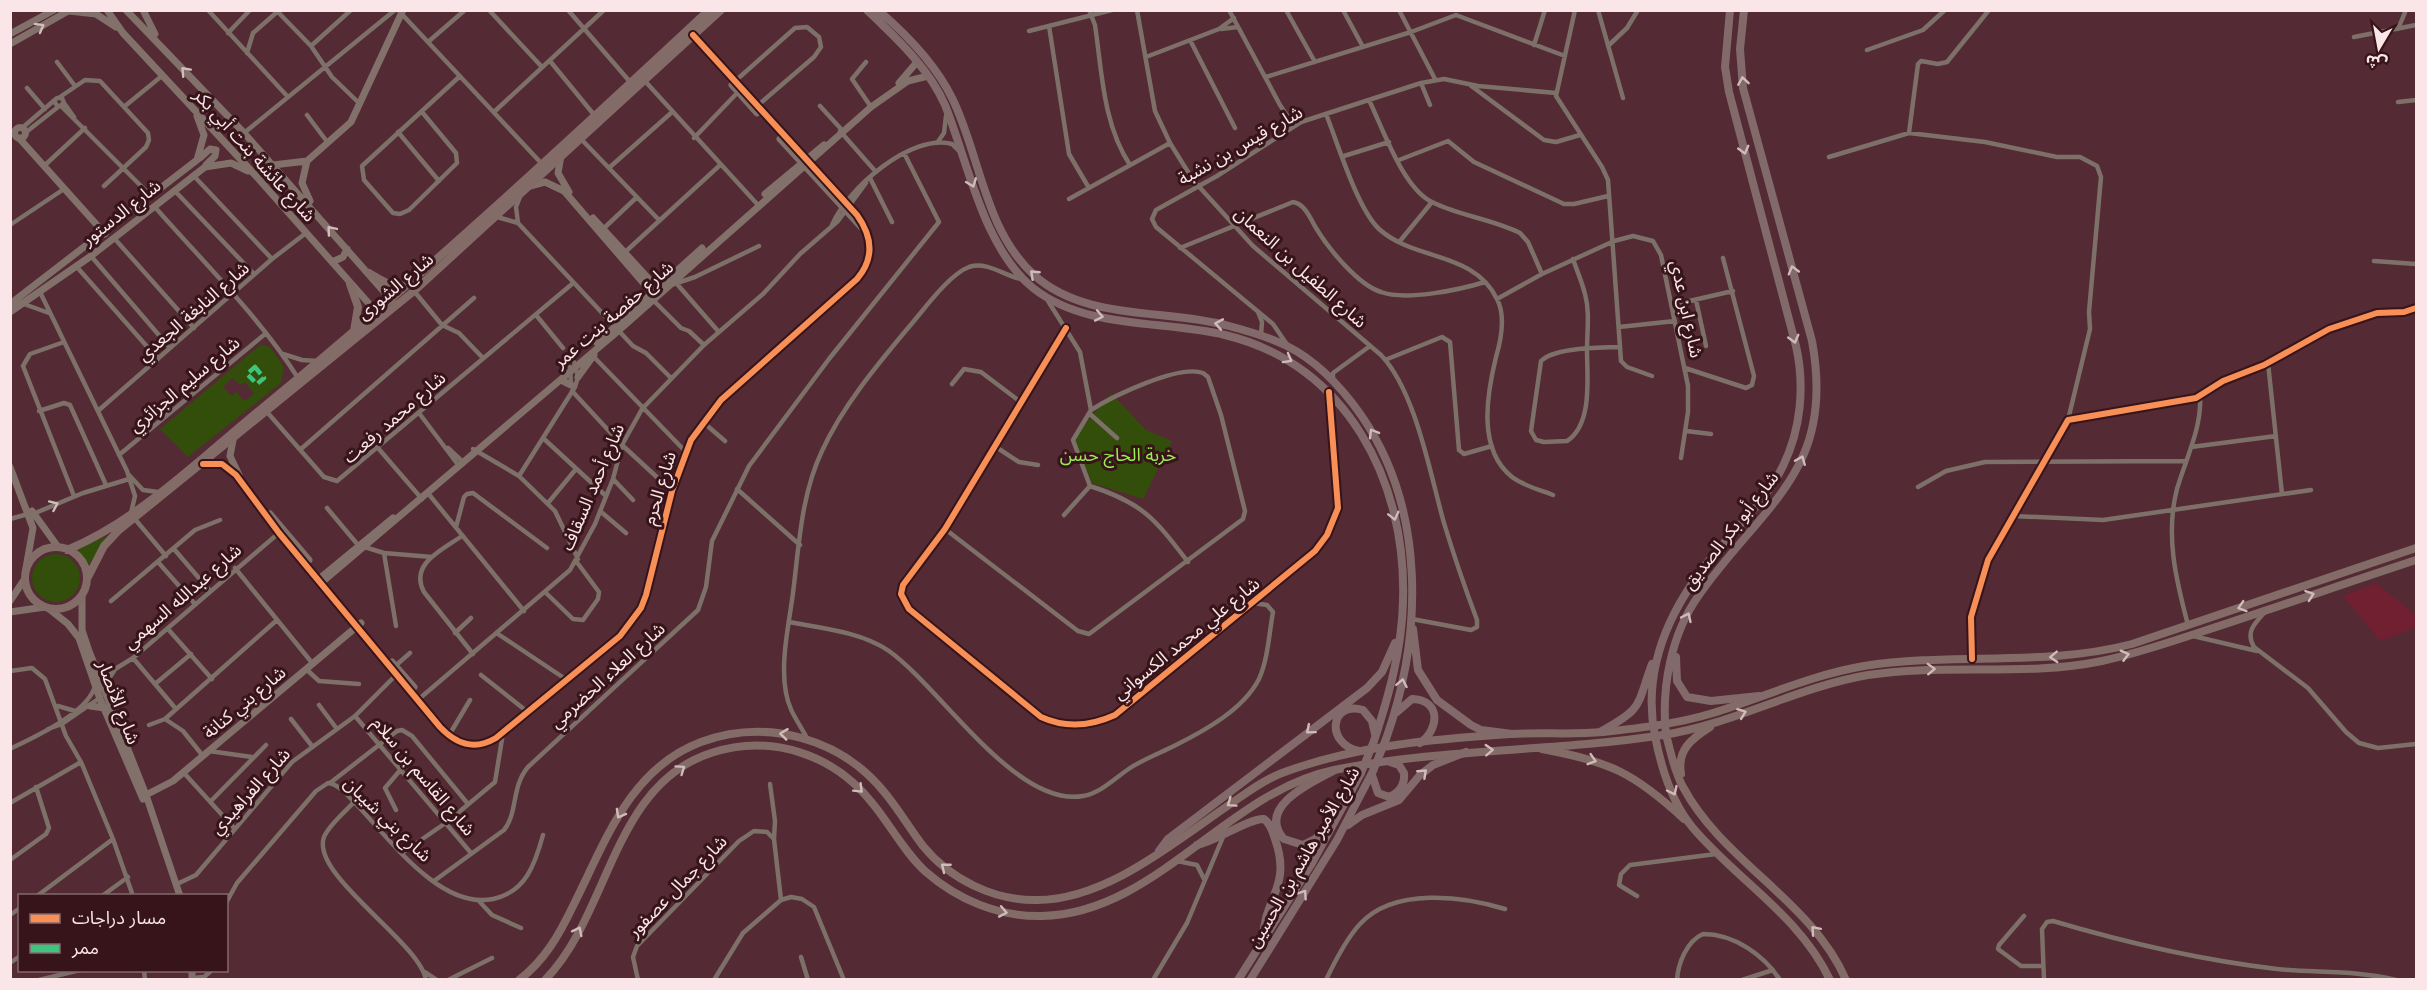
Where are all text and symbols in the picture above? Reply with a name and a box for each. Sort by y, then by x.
north arrow [2349,18,2409,78]
one-way arrow [34,23,44,34]
text: ش [2364,51,2389,75]
one-way arrow [181,67,192,78]
one-way arrow [1737,77,1749,86]
street label: شارع عائشة بنت أبي بكر [186,83,321,228]
street label: شارع قيس بن نشبة [1174,100,1308,193]
one-way arrow [1737,145,1750,155]
street label: شارع الدستور [76,174,167,253]
one-way arrow [965,177,977,188]
street label: شارع الطفيل بن النعمان [1228,201,1372,335]
one-way arrow [327,226,338,237]
street label: شارع الشورى [352,247,440,327]
street label: شارع حفصة بنت عمر [547,255,680,376]
street label: شارع النابغة الجعدي [132,256,256,368]
street label: شارع ابن عدي [1662,258,1709,361]
one-way arrow [1788,265,1800,276]
one-way arrow [1030,270,1041,281]
one-way arrow [1094,309,1104,322]
one-way arrow [1214,318,1224,331]
street label: شارع سليم الجزائري [124,331,246,439]
one-way arrow [1787,334,1800,344]
one-way arrow [1282,352,1292,364]
street label: شارع محمد رفعت [338,366,452,470]
street label: شارع أحمد السقاف [555,420,632,555]
one-way arrow [1368,429,1380,439]
park label: خربة الحاج حسن [1060,443,1176,468]
street label: شارع الحرم [637,449,684,528]
one-way arrow [1794,455,1806,466]
street label: شارع أبو بكر الصديق [1677,466,1786,596]
one-way arrow [47,500,58,512]
one-way arrow [1387,511,1400,521]
street label: شارع عبدالله السهمي [118,538,248,656]
street label: شارع علي محمد الكسواني [1108,572,1266,707]
one-way arrow [2304,590,2315,603]
one-way arrow [2237,600,2248,613]
one-way arrow [1679,612,1691,623]
street label: شارع العلاء الحضرمي [544,617,672,735]
one-way arrow [2120,650,2130,663]
one-way arrow [2049,651,2058,664]
street label: شارع الأنصار [89,656,146,748]
street label: شارع بني كنانة [198,661,292,746]
one-way arrow [1926,662,1935,675]
one-way arrow [1395,678,1408,688]
one-way arrow [1736,708,1747,720]
street label: شارع القاسم بن سلام [365,712,481,842]
one-way arrow [1306,722,1317,733]
one-way arrow [779,728,788,741]
street label: شارع الفراهيدي [205,743,297,841]
one-way arrow [1485,744,1494,757]
one-way arrow [1586,753,1597,765]
street label: شارع الأمير هاشم بن الحسين [1242,762,1367,953]
one-way arrow [674,765,685,776]
one-way arrow [1416,770,1427,781]
street label: شارع بني شيبان [337,771,437,869]
one-way arrow [852,782,863,792]
one-way arrow [1665,785,1677,796]
one-way arrow [1227,796,1238,807]
one-way arrow [616,807,627,818]
street label: شارع جمال عصفور [622,830,734,945]
one-way arrow [941,863,952,874]
one-way arrow [1296,890,1307,901]
legend [18,894,228,972]
one-way arrow [998,905,1008,918]
text: مسار دراجات [72,906,166,929]
one-way arrow [1811,926,1822,937]
one-way arrow [570,927,582,938]
text: ممر [71,936,99,959]

